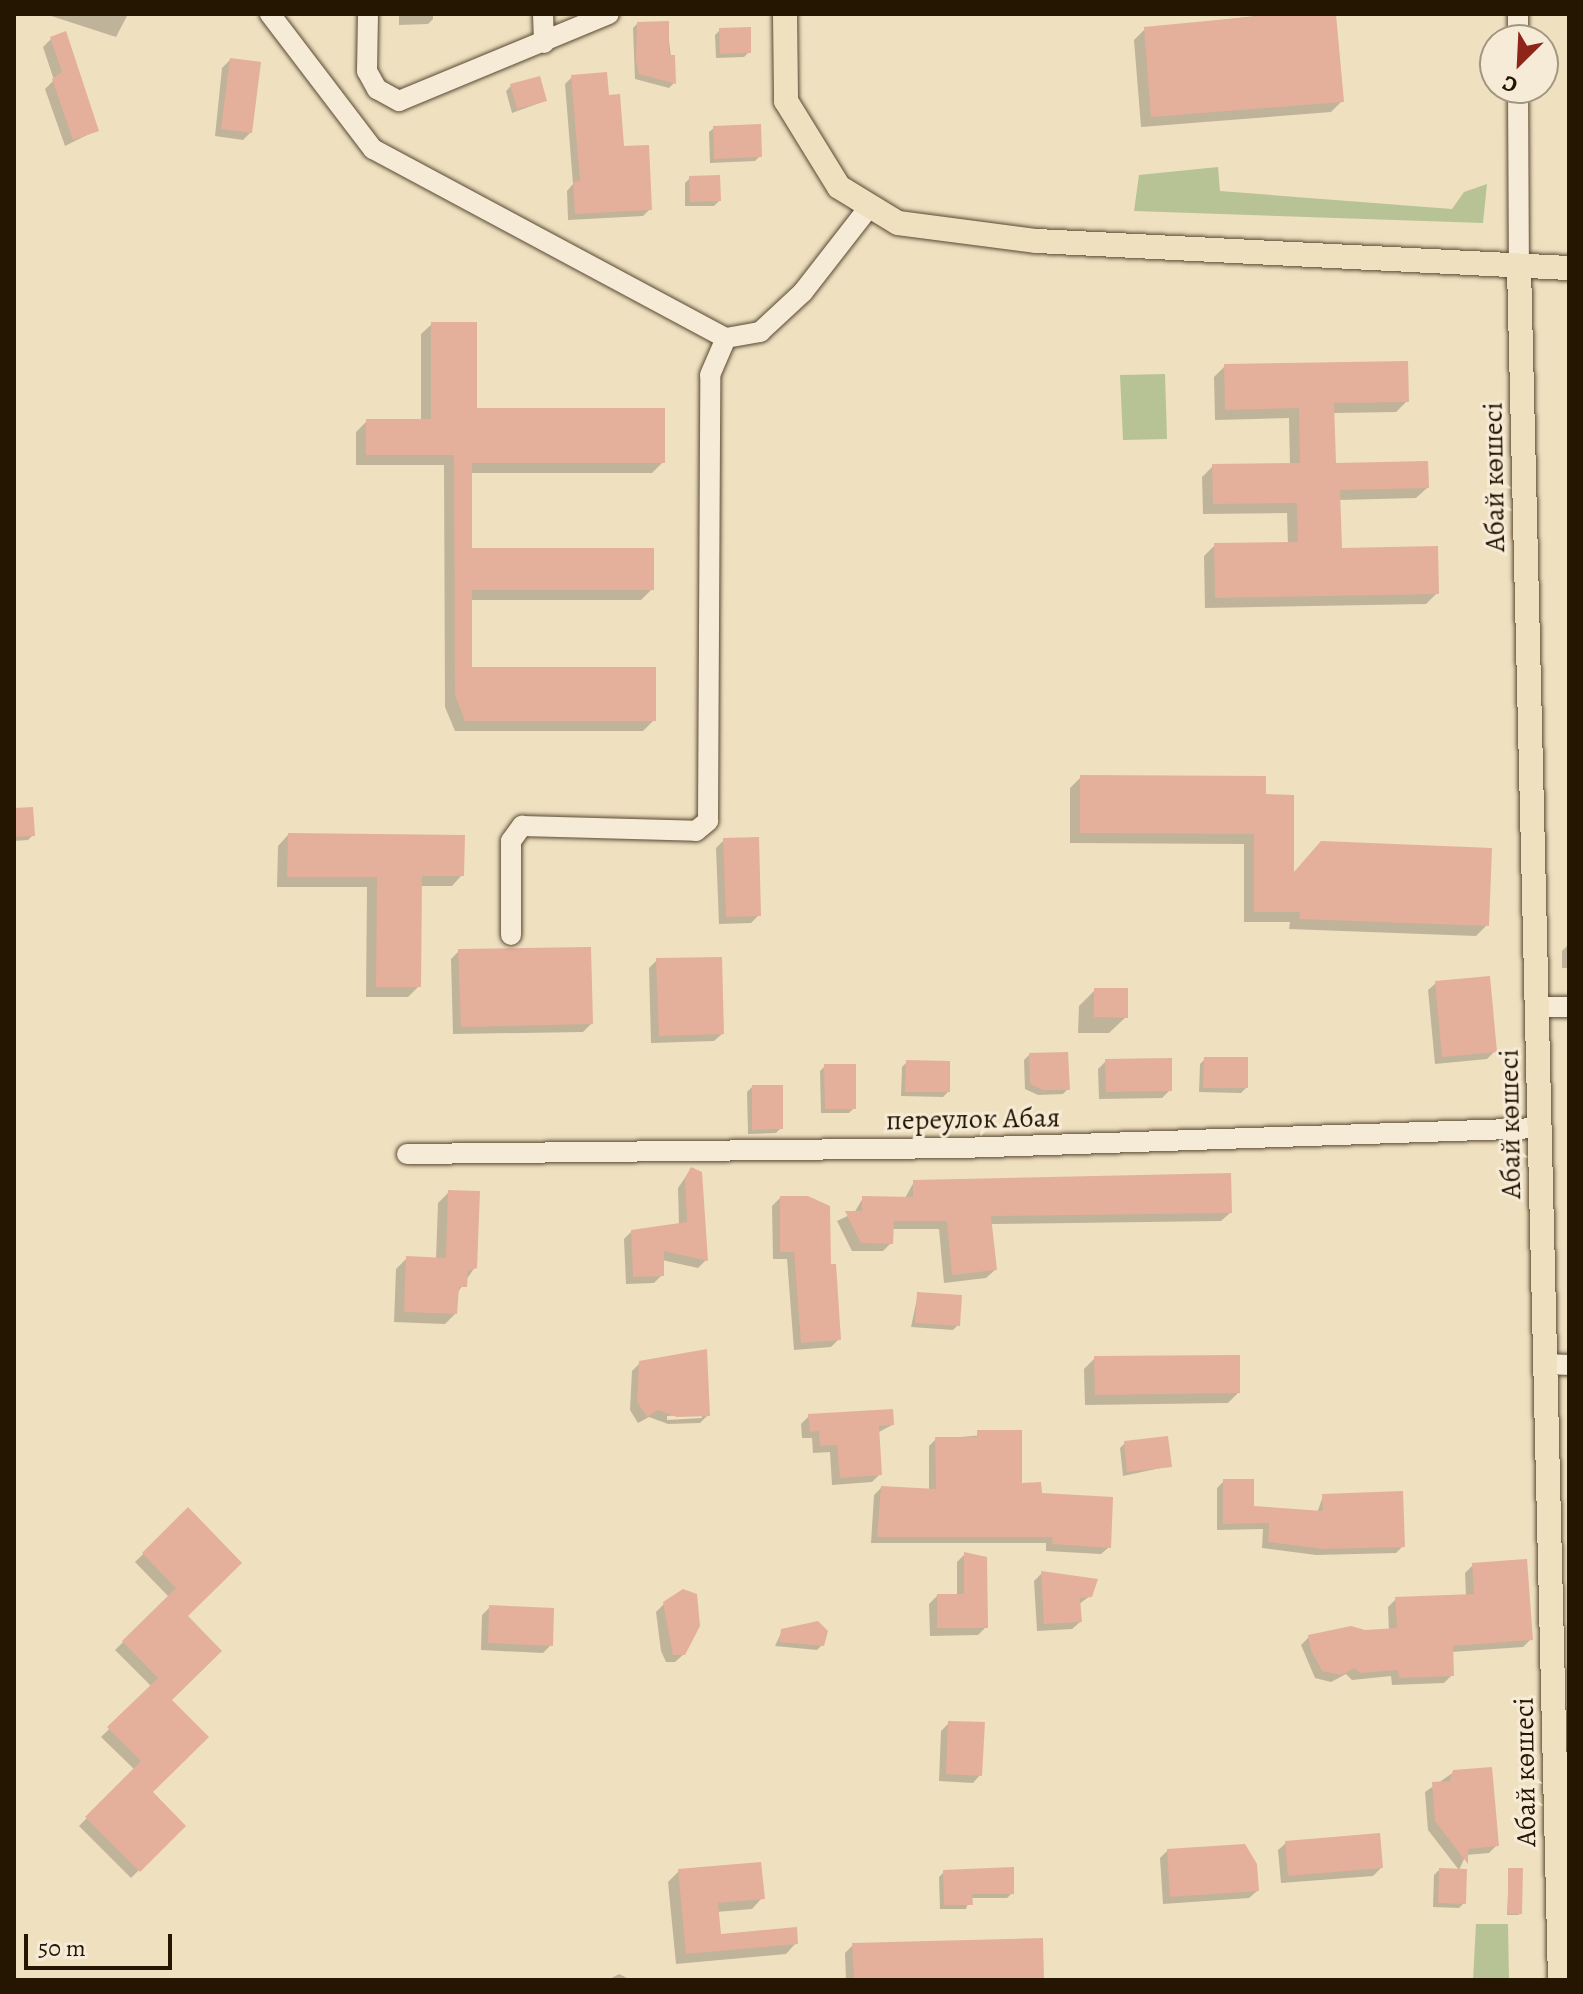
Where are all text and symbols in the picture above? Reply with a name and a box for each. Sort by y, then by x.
north arrow [1479,24,1559,104]
text: С [1498,68,1522,101]
street label: Абай көшесі [1476,402,1512,552]
street label: Абай көшесі [1492,1049,1528,1199]
street label: переулок Абая [886,1101,1060,1137]
street label: Абай көшесі [1507,1697,1543,1847]
scale bar [28,1918,176,1968]
text: 50 m [38,1932,86,1964]

